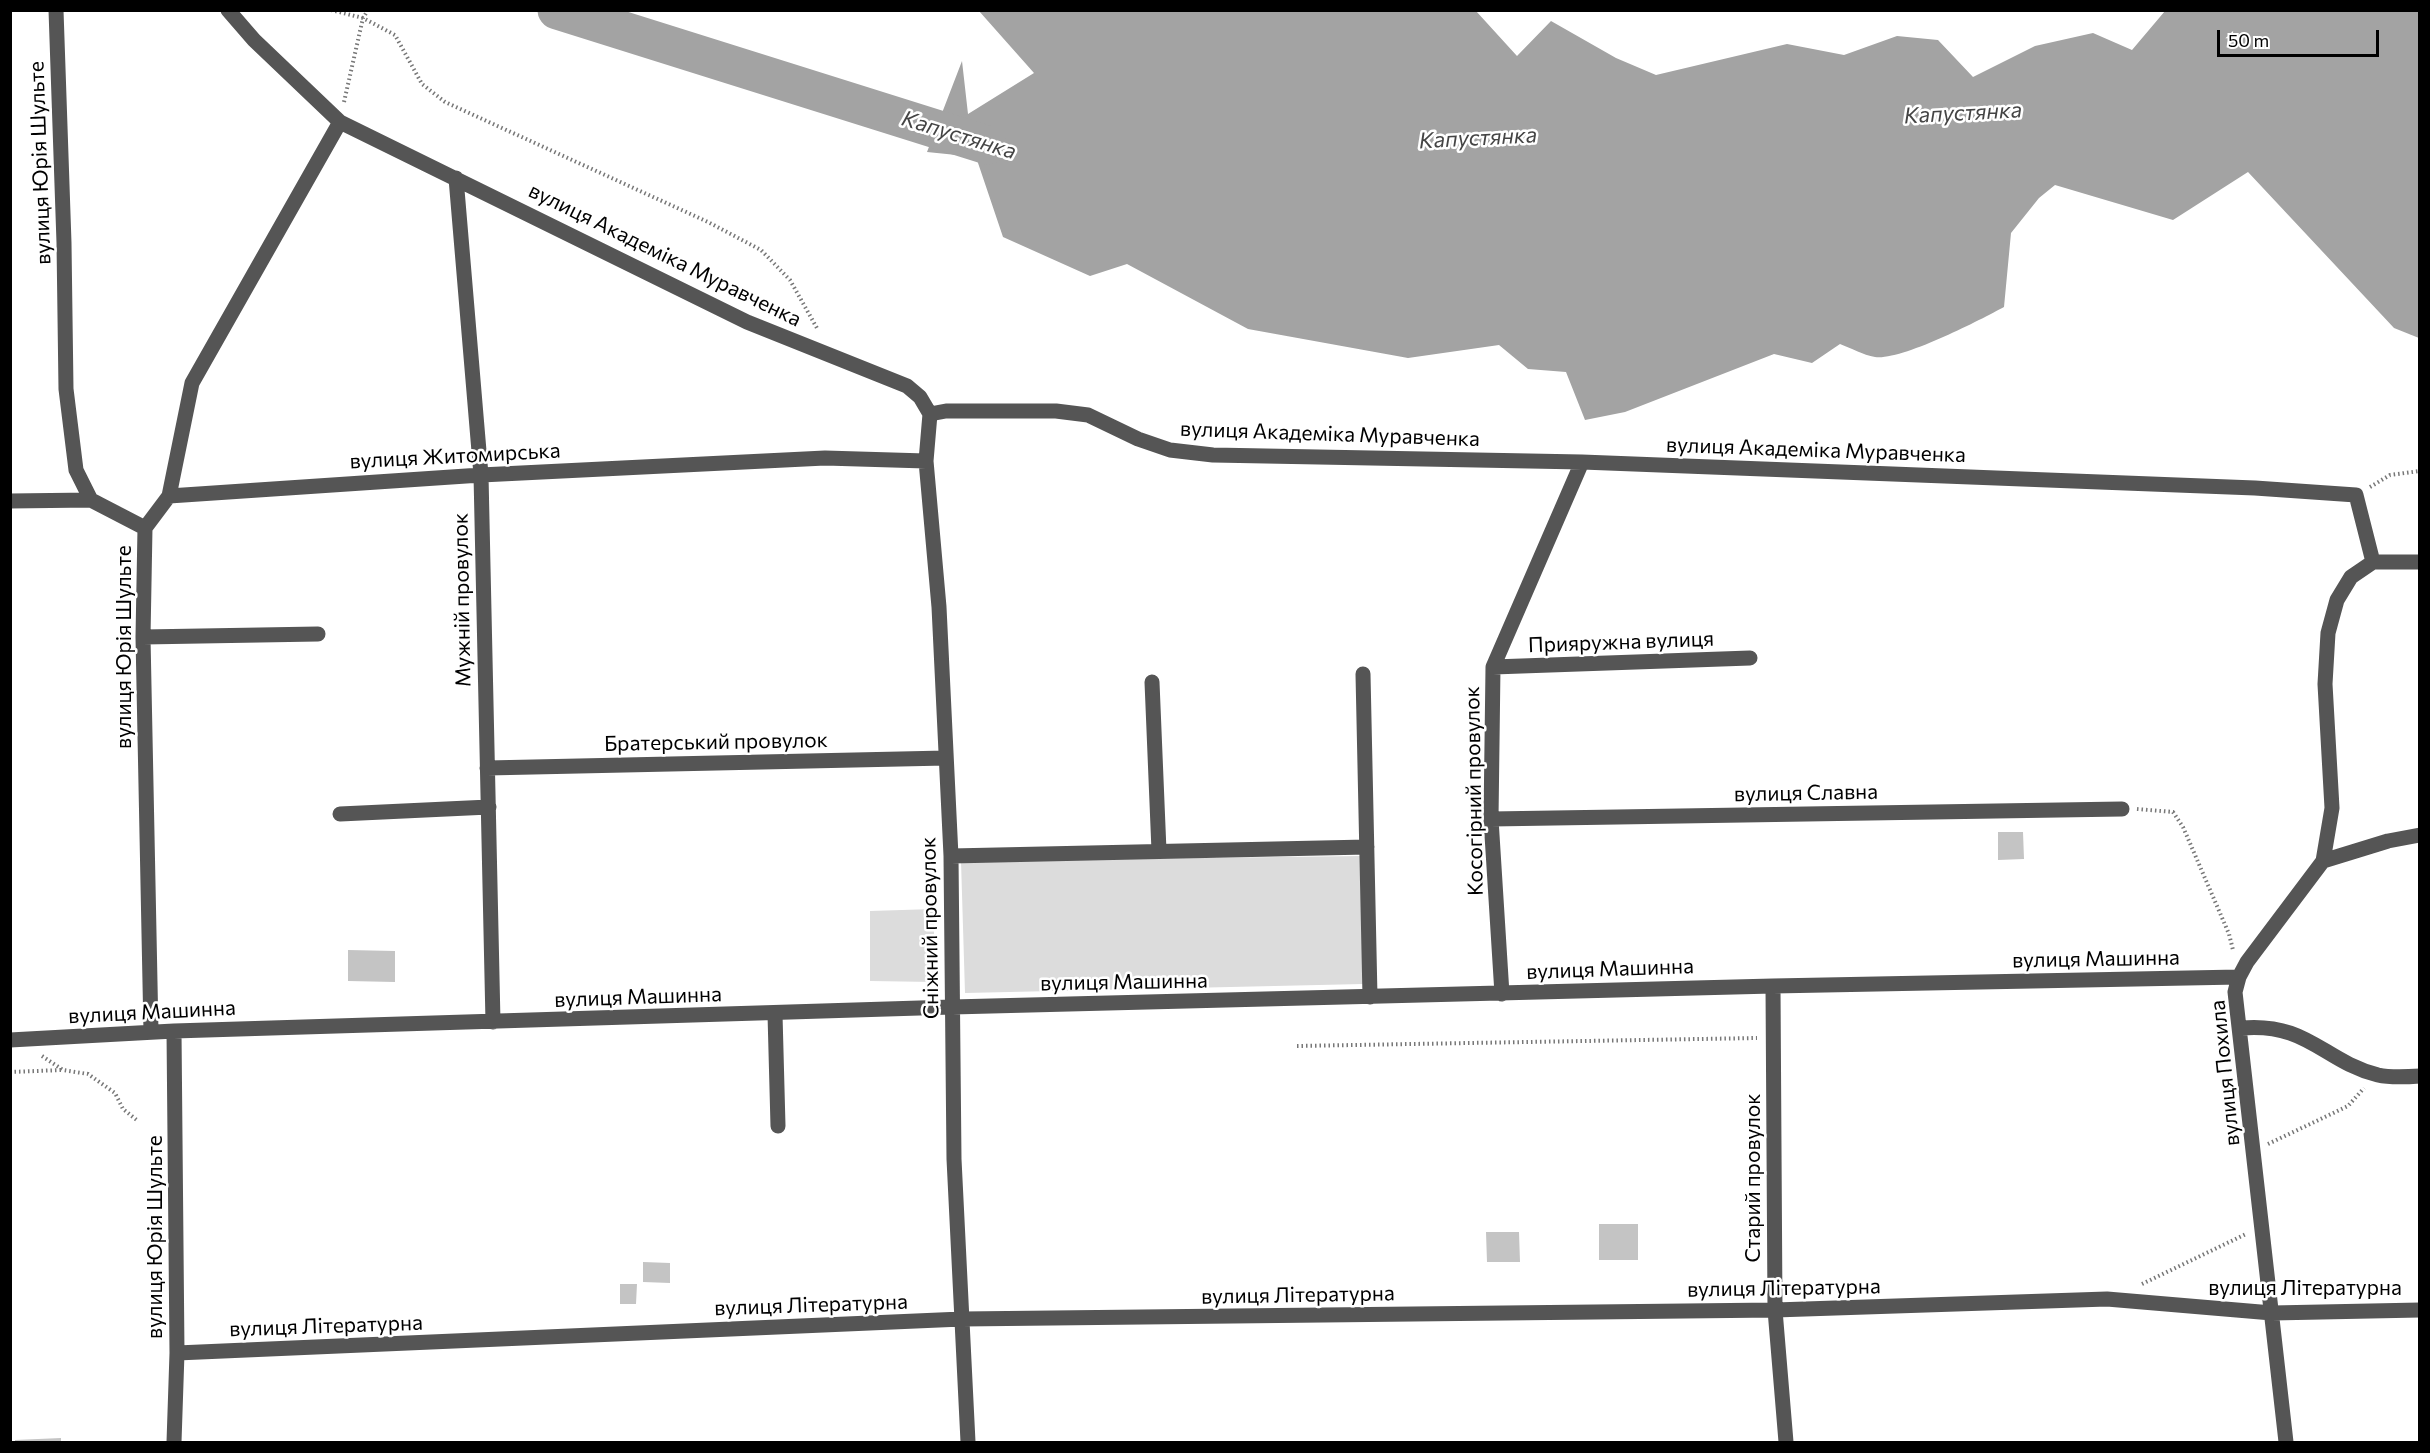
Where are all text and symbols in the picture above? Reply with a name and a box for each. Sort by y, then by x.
scale bar [2220,18,2382,56]
text: 50 m [2228,29,2269,51]
street label: вулиця Юрія Шульте [24,61,56,265]
water label: Капустянка [1903,97,2023,129]
water label: Капустянка [899,105,1019,165]
water label: Капустянка [1418,122,1538,154]
street label: вулиця Академіка Муравченка [525,178,805,332]
street label: вулиця Академіка Муравченка [1180,416,1480,452]
street label: вулиця Академіка Муравченка [1666,432,1966,468]
street label: вулиця Житомирська [349,438,561,474]
street label: Мужній провулок [448,513,476,687]
street label: вулиця Юрія Шульте [111,545,137,749]
street label: Прияружна вулиця [1528,626,1714,658]
street label: Косогірний провулок [1460,686,1488,896]
street label: Братерський провулок [604,727,828,757]
street label: вулиця Славна [1734,779,1878,807]
street label: Сніжний провулок [916,837,944,1019]
street label: вулиця Машинна [2012,945,2180,973]
street label: вулиця Машинна [1526,953,1694,985]
street label: вулиця Машинна [1040,968,1208,996]
street label: вулиця Машинна [554,981,722,1013]
street label: вулиця Машинна [68,995,236,1029]
street label: вулиця Похила [2205,999,2245,1147]
street label: Старий провулок [1740,1093,1766,1263]
street label: вулиця Юрія Шульте [142,1135,168,1339]
street label: вулиця Літературна [1687,1274,1881,1302]
street label: вулиця Літературна [2208,1275,2402,1301]
street label: вулиця Літературна [1201,1281,1395,1309]
street label: вулиця Літературна [714,1289,908,1321]
street label: вулиця Літературна [229,1310,423,1342]

